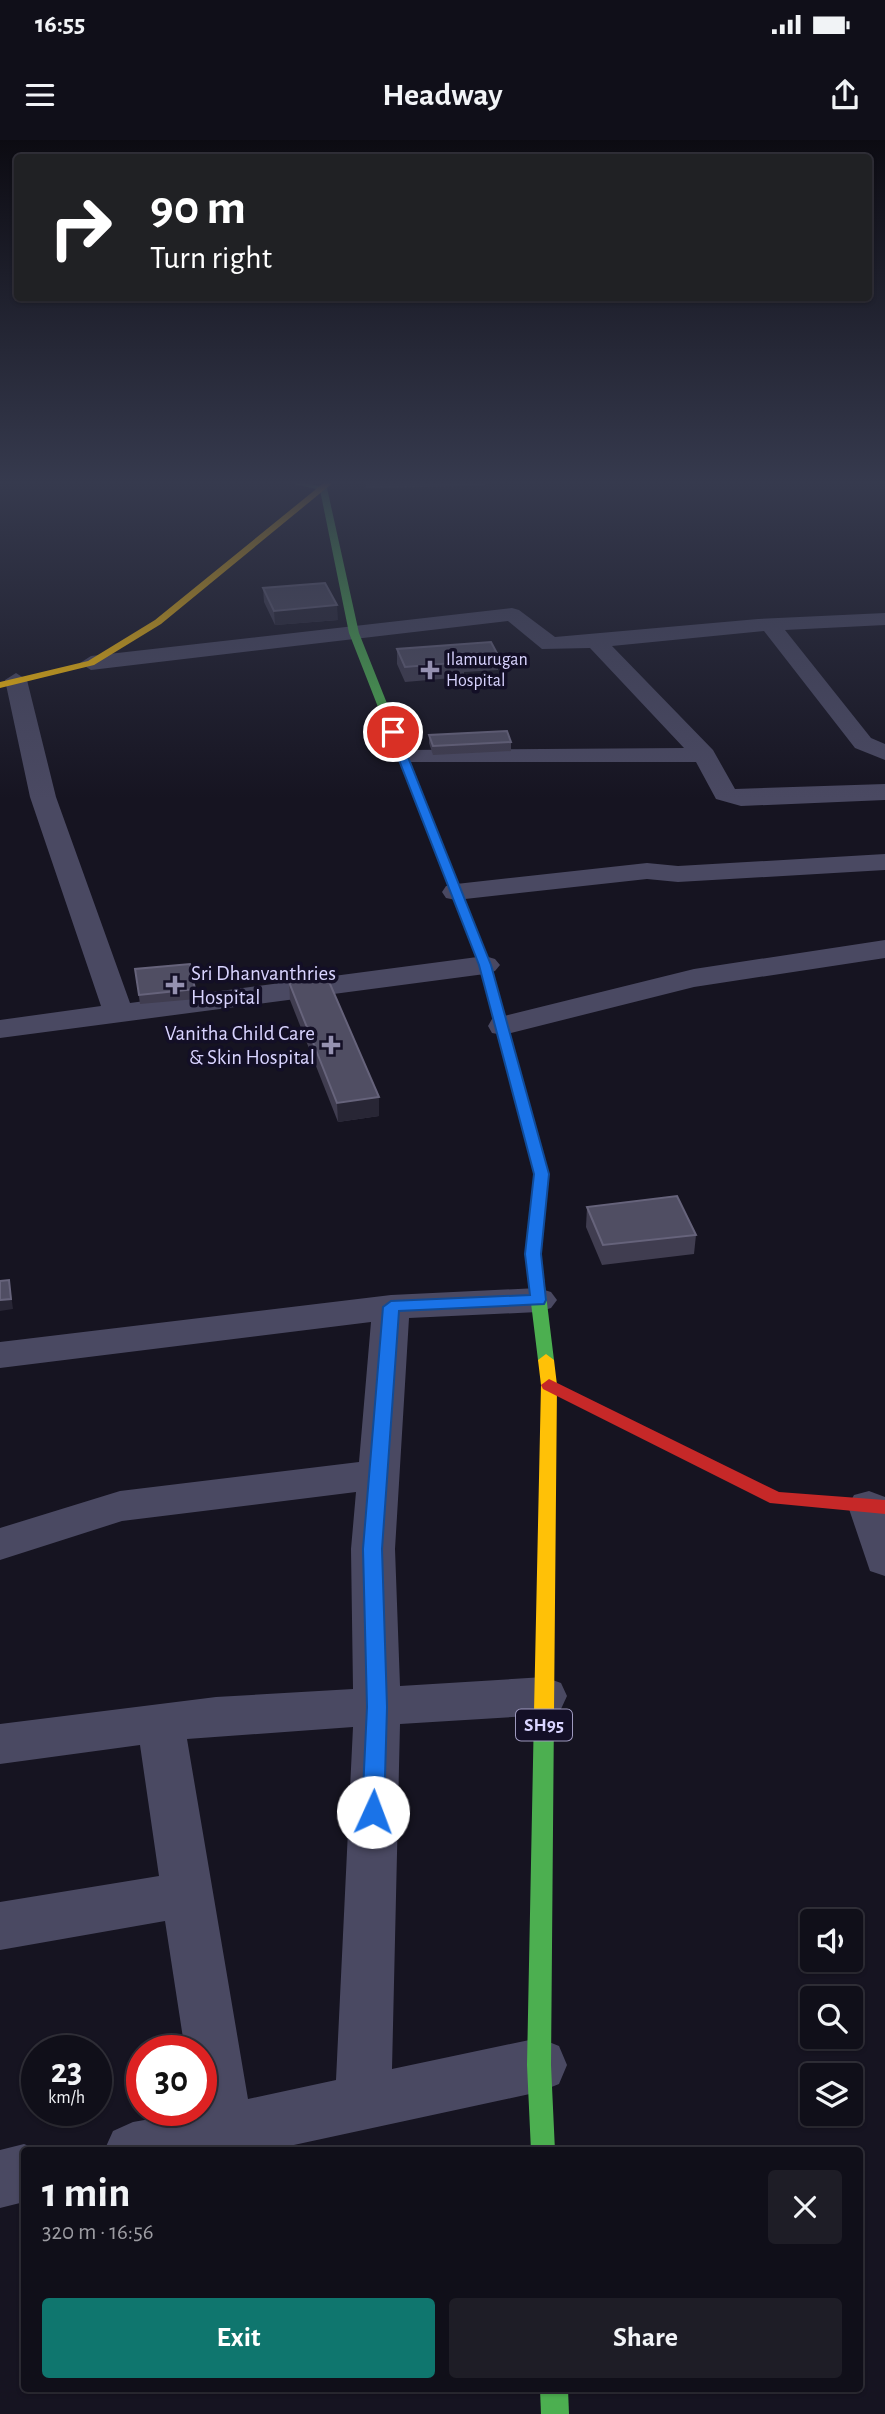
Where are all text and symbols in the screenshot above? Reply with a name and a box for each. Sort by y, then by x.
text: 16:55 [35,11,85,37]
icon: menu [21,76,59,114]
icon: share [826,76,864,114]
text: Headway [382,79,503,111]
icon: right [35,182,126,273]
text: 90 m [150,184,246,233]
text: Turn right [150,242,272,274]
place label: Ilamurugan Hospital [446,651,528,690]
marker: Ilamurugan Hospital [420,660,440,680]
pin [363,702,423,762]
icon: arrive [374,713,412,751]
place label: Sri Dhanvanthries Hospital [191,963,336,1008]
marker: Sri Dhanvanthries Hospital [165,975,185,995]
place label: Vanitha Child Care & Skin Hospital [165,1023,315,1068]
marker: Vanitha Child Care & Skin Hospital [321,1035,341,1055]
road number: SH95 [516,1709,572,1740]
position arrow [336,1775,410,1849]
map controls [800,1909,863,2126]
button: sound [800,1909,863,1972]
button: search [800,1986,863,2049]
speed limit sign: 30 [126,2035,217,2126]
text: 23 [51,2054,82,2089]
button: layers [800,2063,863,2126]
text: km/h [48,2089,85,2107]
button: close [768,2170,842,2244]
text: 1 min [42,2172,131,2214]
text: 320 m · 16:56 [42,2221,154,2244]
button: Exit [42,2298,435,2378]
button: Share [449,2298,842,2378]

